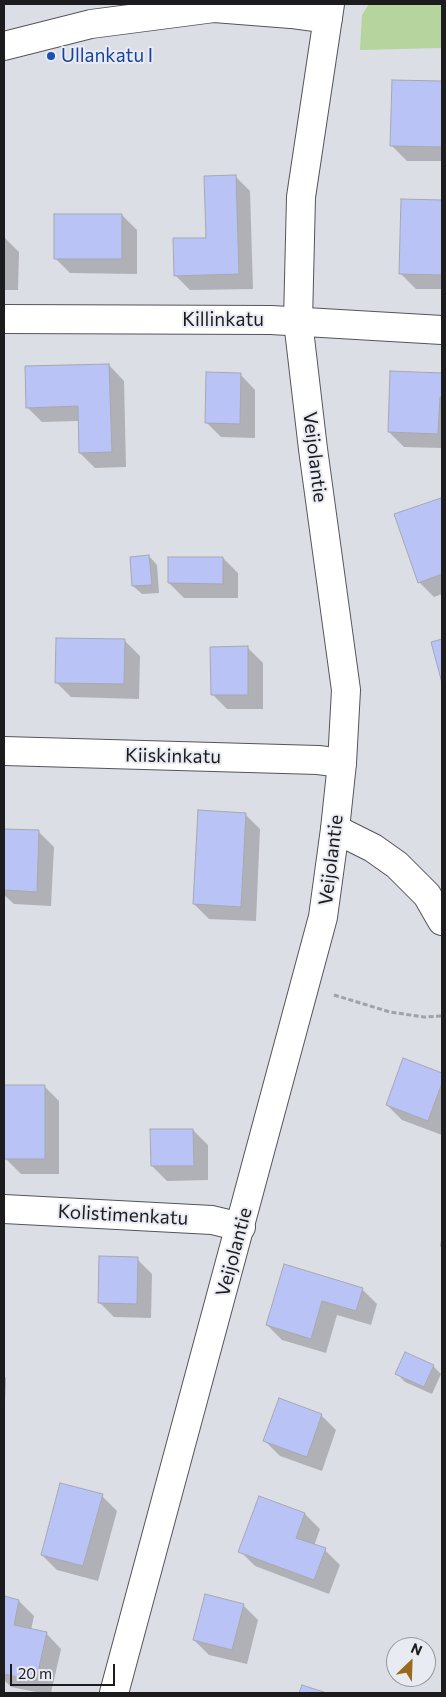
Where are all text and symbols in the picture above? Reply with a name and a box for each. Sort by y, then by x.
place label: Ullankatu I [61,45,153,67]
marker: Ullankatu I [45,50,57,62]
street label: Killinkatu [182,309,264,331]
street label: Veijolantie [298,410,332,504]
street label: Kiiskinkatu [125,744,221,768]
street label: Veijolantie [314,813,348,907]
street label: Kolistimenkatu [57,1200,189,1230]
street label: Veijolantie [211,1205,257,1299]
north arrow [386,1637,436,1687]
text: N [409,1639,425,1659]
scale bar [12,1654,118,1686]
text: 20 m [18,1664,52,1682]

